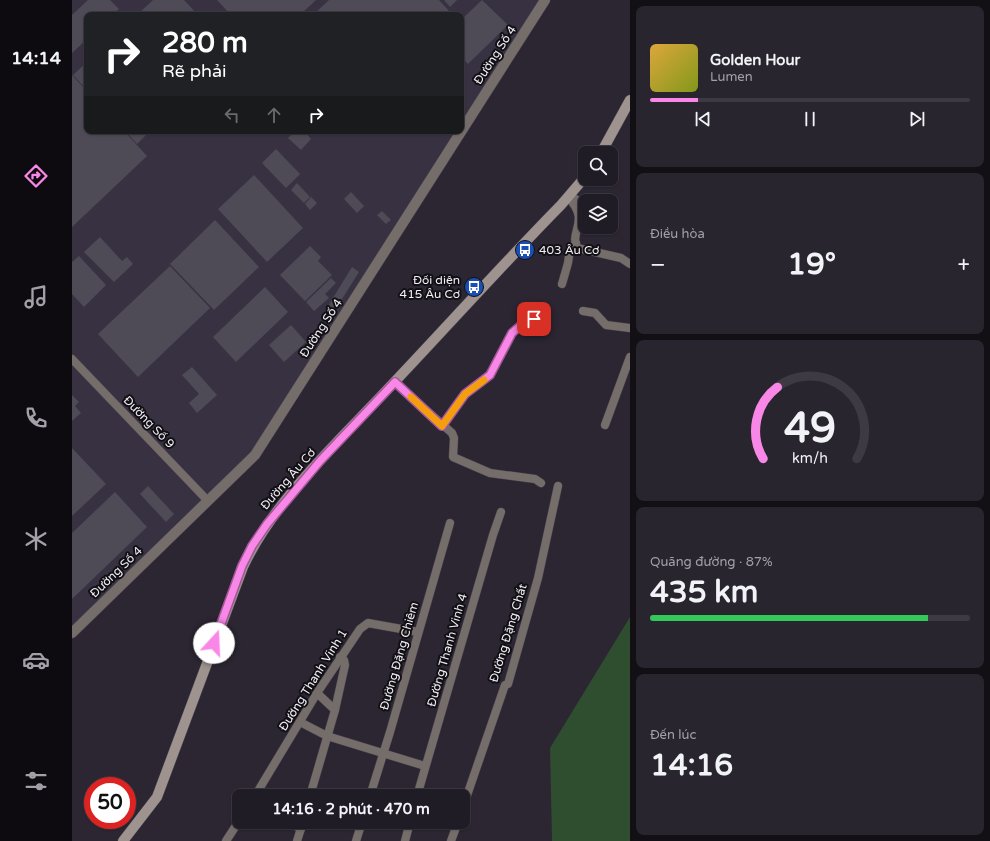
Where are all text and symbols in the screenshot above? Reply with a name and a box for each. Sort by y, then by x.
street label: Đường Số 4 [471,23,519,87]
text: 280 m [162,26,248,60]
icon: right [96,28,148,80]
text: 14:14 [11,47,61,69]
text: Golden Hour [710,51,800,69]
text: Rẽ phải [162,60,227,82]
text: Lumen [710,69,753,85]
icon: left [221,104,243,126]
icon: ahead [263,104,285,126]
icon: right [305,104,327,126]
icon: previous [692,108,714,130]
icon: pause [799,108,821,130]
icon: next [906,108,928,130]
map controls [578,146,618,234]
button: search [578,146,618,186]
icon: directions [22,162,50,190]
button: layers [578,194,618,234]
text: Điều hòa [650,226,705,242]
bus stop icon: 403 Âu Cơ [514,239,536,261]
place label: 403 Âu Cơ [539,243,599,257]
text: 19° [787,246,836,283]
text: − [650,252,666,278]
text: + [958,252,970,278]
place label: Đối diện 415 Âu Cơ [400,273,460,301]
bus stop icon: Đối diện 415 Âu Cơ [463,276,485,298]
icon: music [22,283,50,311]
street label: Đường Số 4 [297,296,345,360]
pin [517,302,551,336]
icon: arrive [523,308,545,330]
street label: Đường Số 9 [121,393,177,451]
text: 49 [784,403,836,453]
icon: phone [22,404,50,432]
street label: Đường Âu Cơ [258,446,318,512]
text: km/h [792,449,828,466]
icon: climate [22,525,50,553]
street label: Đường Số 4 [87,543,145,600]
text: Quãng đường · 87% [650,554,773,570]
text: 435 km [650,574,758,611]
street label: Đường Đặng Chất [486,582,530,684]
street label: Đường Thanh Vinh 4 [424,591,470,708]
street label: Đường Đặng Chiêm [377,600,421,712]
position arrow [193,622,235,664]
street label: Đường Thanh Vinh 1 [276,627,350,733]
icon: car [22,646,50,674]
text: Đến lúc [650,727,696,743]
text: 14:16 [650,747,733,784]
icon: filters [22,767,50,795]
speed limit sign: 50 [84,777,136,829]
text: 14:16 · 2 phút · 470 m [272,800,430,818]

